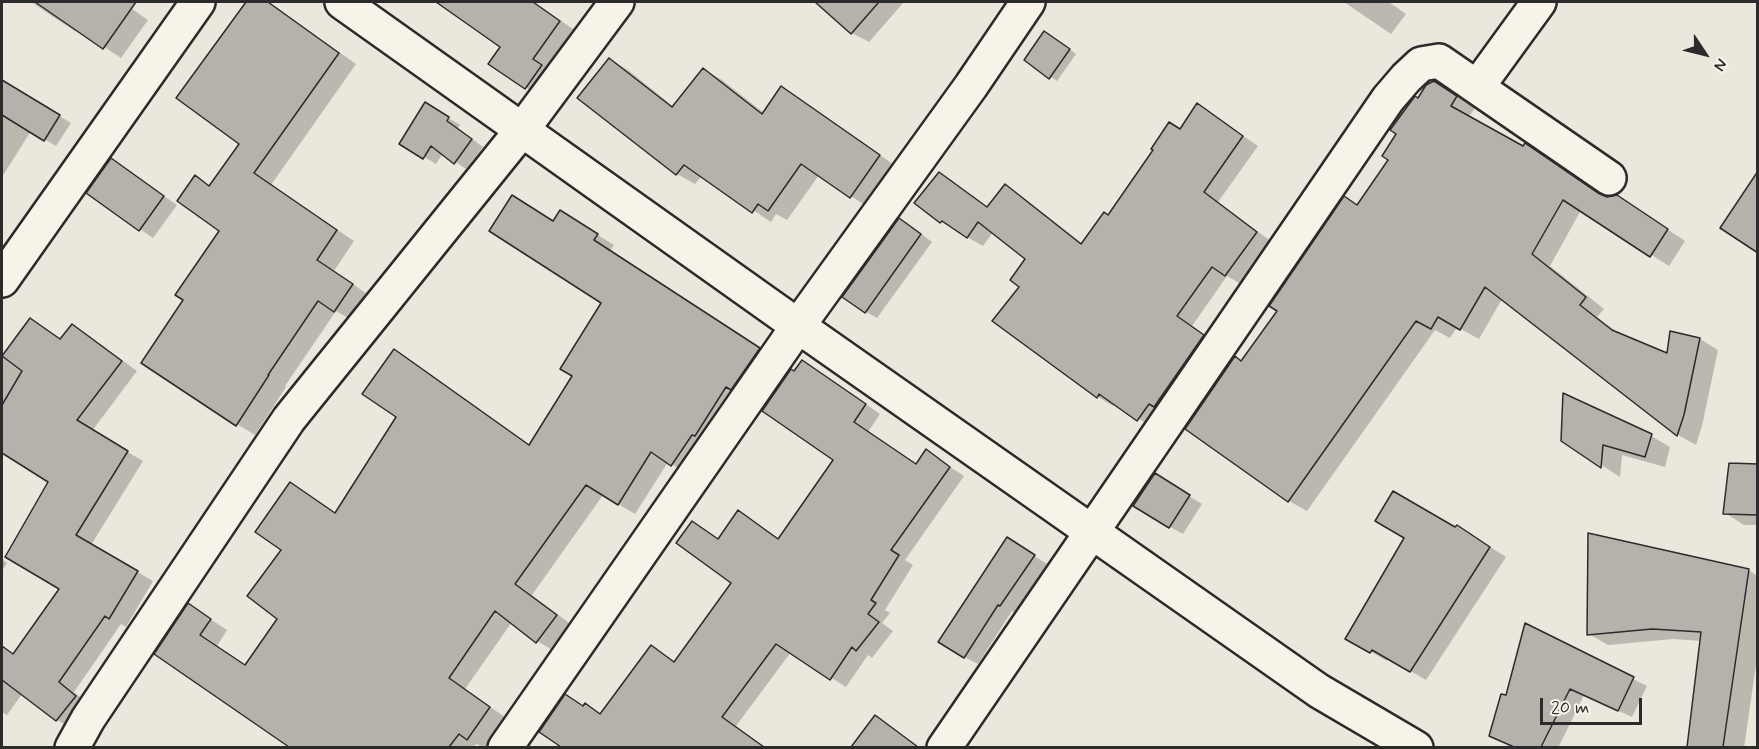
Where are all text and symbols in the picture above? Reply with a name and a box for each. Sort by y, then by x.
north arrow [1675,24,1735,84]
text: N [1708,54,1732,75]
scale bar [1543,686,1645,724]
text: 20 m [1551,696,1589,720]

